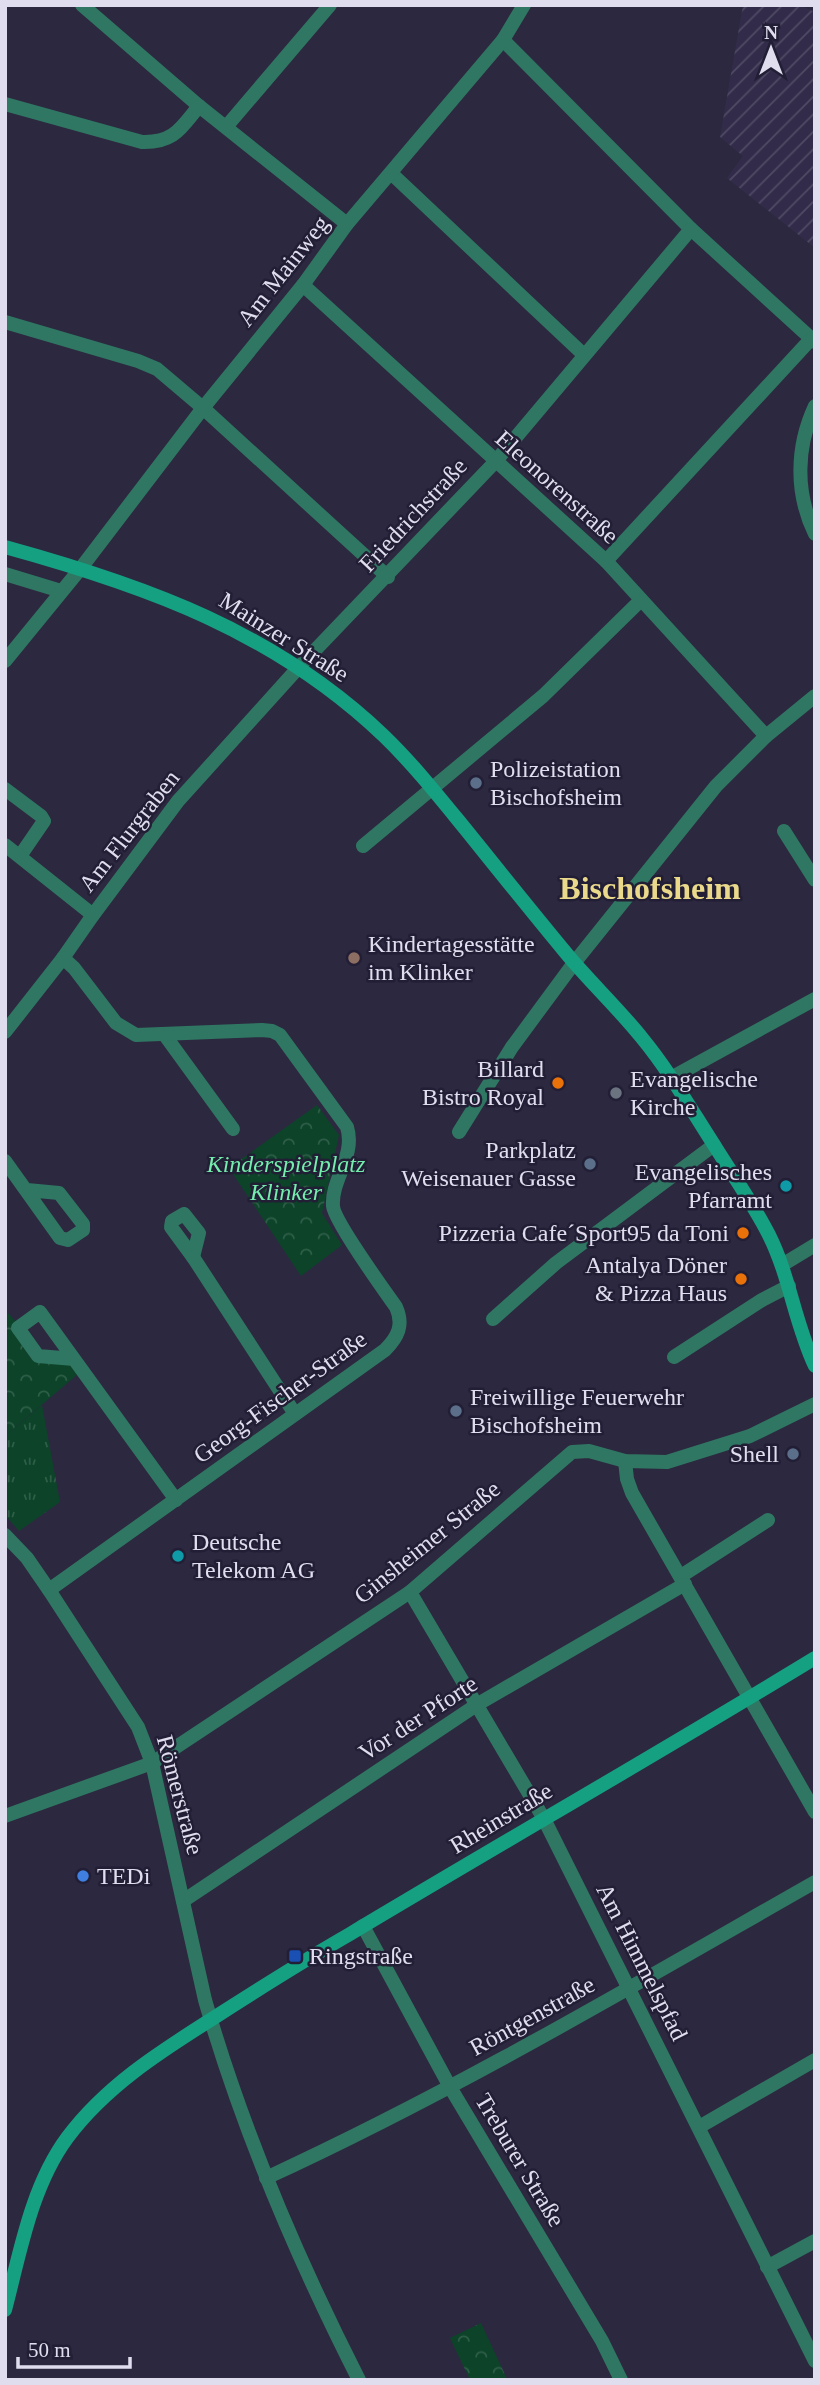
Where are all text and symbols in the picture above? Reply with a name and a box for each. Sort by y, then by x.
north arrow [736,14,806,84]
text: N [764,22,778,43]
street label: Am Mainweg [232,211,334,331]
street label: Eleonorenstraße [490,425,624,549]
street label: Friedrichstraße [354,453,472,577]
street label: Mainzer Straße [215,587,353,687]
place label: Polizeistation Bischofsheim [490,756,622,810]
street label: Am Flurgraben [74,765,184,897]
marker: Polizeistation Bischofsheim [468,775,484,791]
district label: Bischofsheim [559,870,741,906]
place label: Kindertagesstätte im Klinker [368,931,535,985]
marker: Kindertagesstätte im Klinker [346,950,362,966]
place label: Billard Bistro Royal [422,1056,544,1110]
place label: Evangelische Kirche [630,1066,758,1120]
marker: Billard Bistro Royal [550,1075,566,1091]
marker: Evangelische Kirche [608,1085,624,1101]
place label: Parkplatz Weisenauer Gasse [401,1137,576,1191]
park label: Kinderspielplatz Klinker [206,1151,366,1205]
marker: Parkplatz Weisenauer Gasse [582,1156,598,1172]
place label: Evangelisches Pfarramt [635,1159,772,1213]
marker: Evangelisches Pfarramt [778,1178,794,1194]
place label: Pizzeria Cafe´Sport95 da Toni [439,1220,729,1246]
marker: Pizzeria Cafe´Sport95 da Toni [735,1225,751,1241]
place label: Antalya Döner & Pizza Haus [585,1252,727,1306]
marker: Antalya Döner & Pizza Haus [733,1271,749,1287]
street label: Georg-Fischer-Straße [189,1326,371,1468]
place label: Freiwillige Feuerwehr Bischofsheim [470,1384,684,1438]
marker: Freiwillige Feuerwehr Bischofsheim [448,1403,464,1419]
place label: Shell [730,1441,779,1467]
marker: Shell [785,1446,801,1462]
street label: Ginsheimer Straße [349,1475,505,1609]
place label: Deutsche Telekom AG [192,1529,315,1583]
marker: Deutsche Telekom AG [170,1548,186,1564]
street label: Vor der Pforte [354,1670,482,1766]
street label: Römerstraße [152,1732,208,1858]
street label: Rheinstraße [445,1777,557,1859]
place label: TEDi [97,1863,151,1889]
marker: TEDi [75,1868,91,1884]
street label: Am Himmelspfad [591,1879,693,2045]
place label: Ringstraße [309,1943,413,1969]
marker: Ringstraße [287,1948,303,1964]
street label: Röntgenstraße [465,1971,599,2061]
street label: Treburer Straße [470,2089,570,2231]
scale bar [18,2326,130,2370]
text: 50 m [28,2338,71,2362]

